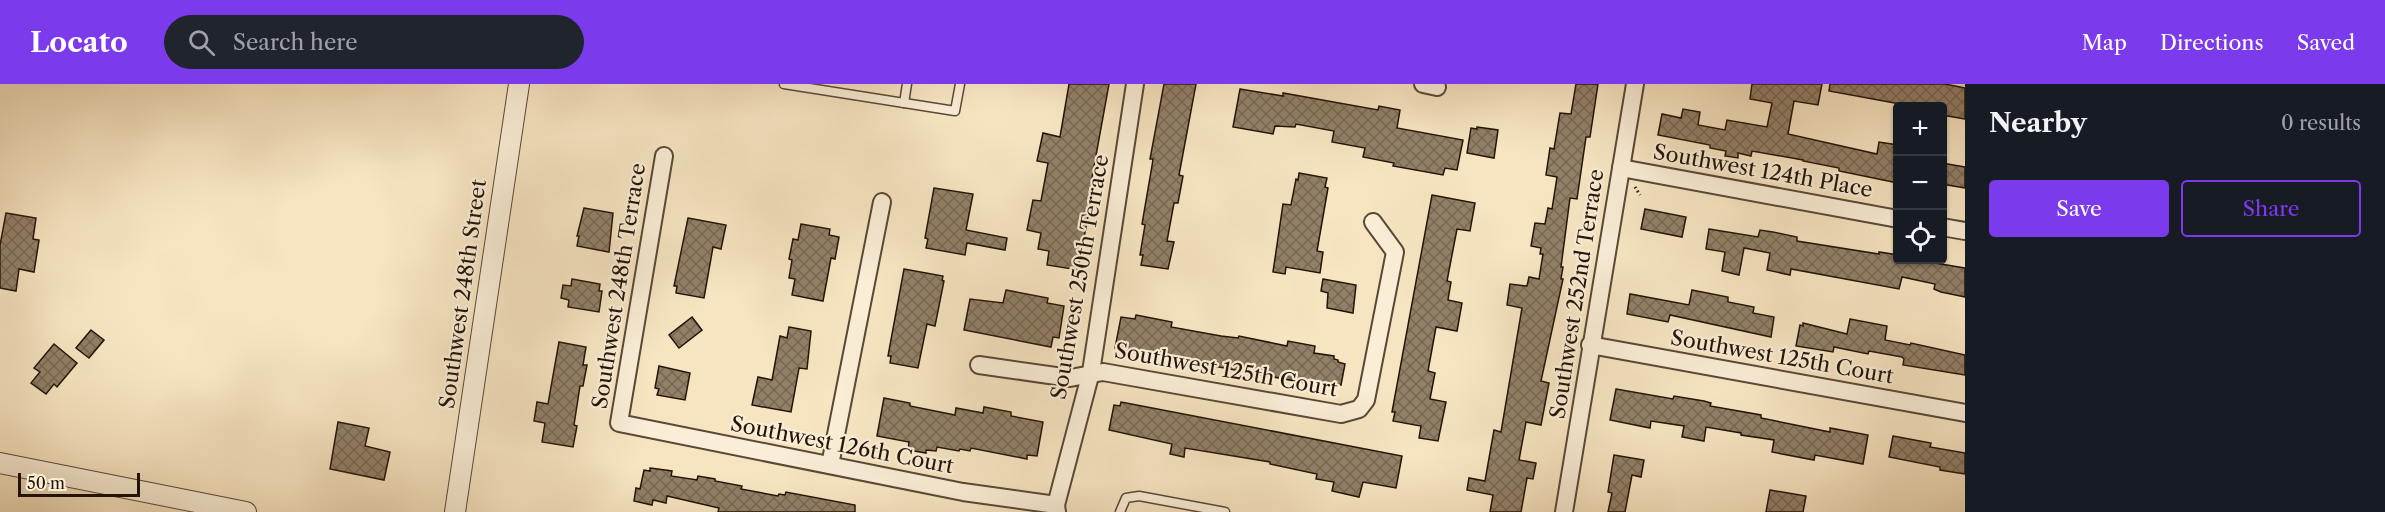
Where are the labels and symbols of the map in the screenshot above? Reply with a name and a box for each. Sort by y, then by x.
street label: Southwest 124th Place [1651,139,1875,202]
street label: Southwest 250th Terrace [1046,152,1113,401]
street label: Southwest 248th Terrace [587,161,650,410]
street label: Southwest 252nd Terrace [1544,167,1609,421]
street label: Southwest 248th Street [434,177,491,410]
street label: Southwest 125th Court [1669,325,1896,389]
street label: Southwest 125th Court [1113,338,1340,402]
street label: Southwest 126th Court [728,411,956,479]
scale bar [18,470,140,498]

